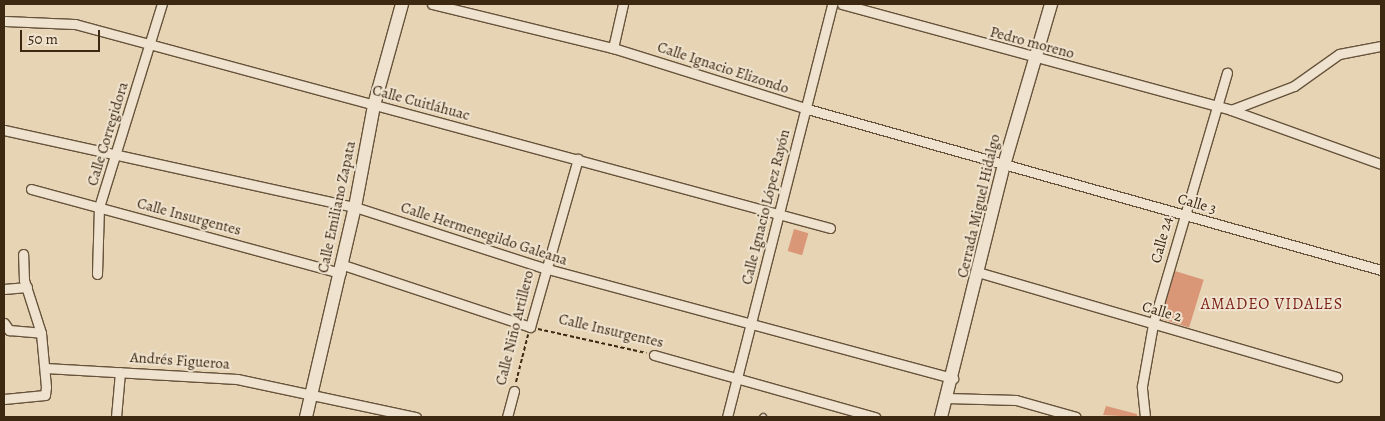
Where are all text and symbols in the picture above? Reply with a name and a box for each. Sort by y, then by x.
scale bar [22,20,102,52]
street label: Pedro moreno [988,23,1076,63]
text: 50 m [28,29,58,49]
street label: Calle Ignacio Elizondo [655,38,791,98]
street label: Calle Corregidora [84,80,132,188]
street label: Calle Cuitláhuac [370,81,472,125]
street label: Calle Ignacio López Rayón [738,127,794,287]
street label: Cerrada Miguel Hidalgo [954,132,1004,280]
street label: Calle Emiliano Zapata [314,139,360,275]
street label: Calle 3 [1175,190,1219,218]
street label: Calle Insurgentes [135,194,243,240]
street label: Calle Hermenegildo Galeana [398,199,570,269]
street label: Calle 24 [1147,215,1177,265]
street label: Calle Niño Artillero [492,269,538,387]
district label: AMADEO VIDALES [1199,294,1345,314]
street label: Calle 2 [1140,298,1184,326]
street label: Calle Insurgentes [557,310,665,352]
street label: Andrés Figueroa [129,349,231,373]

